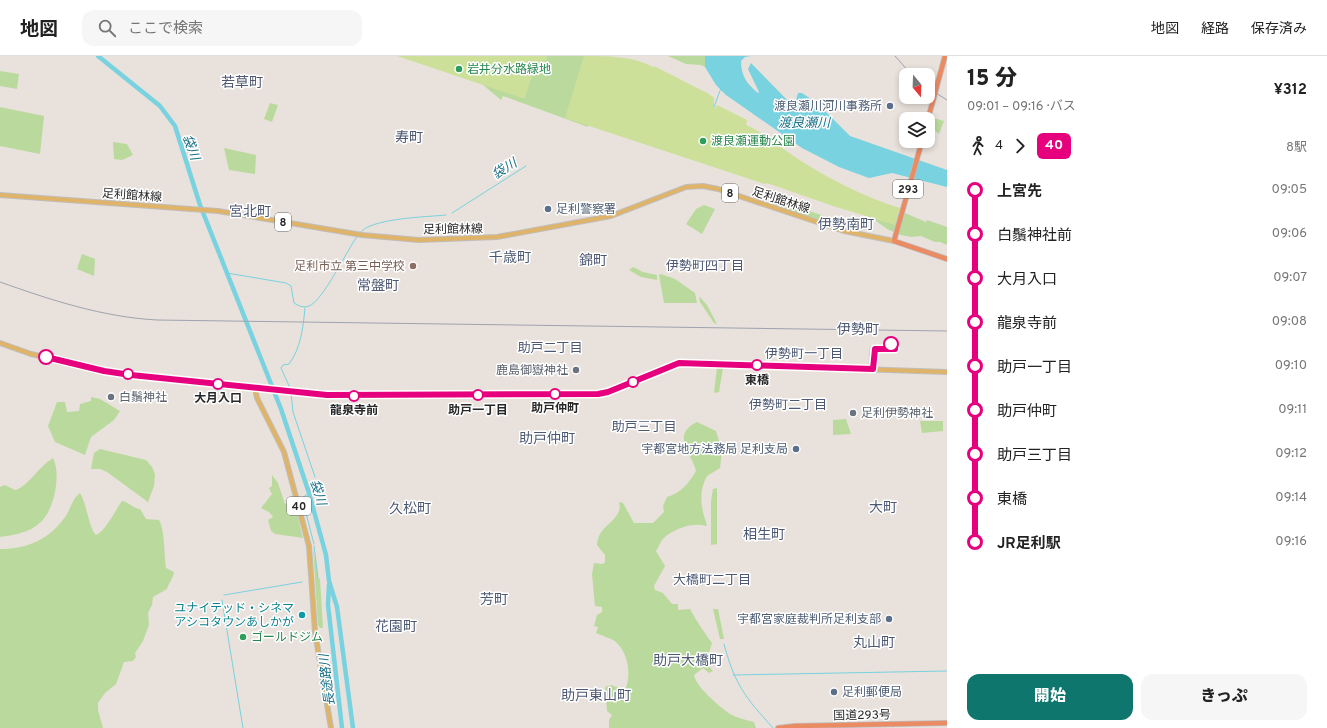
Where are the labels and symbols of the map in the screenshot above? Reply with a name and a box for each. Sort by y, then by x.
place label: 岩井分水路緑地 [467,62,551,78]
marker: 岩井分水路緑地 [454,64,464,74]
north arrow [899,68,935,104]
district label: 若草町 [221,75,263,92]
place label: 渡良瀬川河川事務所 [774,99,882,115]
marker: 渡良瀬川河川事務所 [885,101,895,111]
water label: 渡良瀬川 [778,116,832,132]
district label: 寿町 [395,130,423,147]
water label: 袋川 [178,133,203,165]
place label: 渡良瀬運動公園 [711,134,795,150]
marker: 渡良瀬運動公園 [698,136,708,146]
water label: 袋川 [490,155,522,183]
road number: 293 [893,180,923,198]
road number: 8 [722,184,738,202]
street label: 足利館林線 [750,184,812,218]
street label: 足利館林線 [101,186,162,206]
place label: 足利警察署 [556,202,616,218]
district label: 宮北町 [229,203,271,221]
marker: 足利警察署 [543,204,553,214]
road number: 8 [275,213,291,231]
district label: 伊勢南町 [818,217,874,234]
street label: 足利館林線 [423,221,483,239]
district label: 千歳町 [489,250,531,267]
district label: 錦町 [579,252,607,270]
place label: 足利市立 第三中学校 [294,259,405,275]
district label: 伊勢町四丁目 [666,259,744,275]
marker: 足利市立 第三中学校 [408,261,418,271]
district label: 常盤町 [357,278,399,295]
district label: 伊勢町 [837,322,879,339]
unlabelled marker [883,336,899,352]
district label: 助戸二丁目 [517,341,583,357]
district label: 伊勢町一丁目 [765,347,843,363]
unlabelled marker [38,349,54,365]
marker: 東橋 [751,359,763,371]
place label: 鹿島御嶽神社 [496,363,568,379]
marker: 鹿島御嶽神社 [571,365,581,375]
unlabelled marker [122,368,134,380]
place label: 東橋 [745,373,770,389]
unlabelled marker [627,376,639,388]
marker: 大月入口 [212,378,224,390]
marker: 助戸仲町 [549,388,561,400]
marker: 助戸一丁目 [472,389,484,401]
place label: 白鬚神社 [119,390,167,406]
marker: 龍泉寺前 [348,390,360,402]
place label: 大月入口 [194,391,242,407]
marker: 白鬚神社 [106,392,116,402]
district label: 伊勢町二丁目 [749,398,827,414]
place label: 助戸仲町 [531,401,579,417]
place label: 龍泉寺前 [330,403,378,419]
place label: 助戸一丁目 [448,403,508,419]
place label: 足利伊勢神社 [861,406,933,422]
marker: 足利伊勢神社 [848,408,858,418]
district label: 助戸三丁目 [611,420,677,436]
district label: 助戸仲町 [519,430,575,448]
place label: 宇都宮地方法務局 足利支局 [641,442,788,458]
marker: 宇都宮地方法務局 足利支局 [791,444,801,454]
water label: 袋川 [306,478,329,509]
road number: 40 [287,497,311,515]
district label: 大町 [869,500,897,517]
district label: 久松町 [389,501,431,518]
district label: 相生町 [743,527,785,544]
district label: 大橋町二丁目 [673,573,751,589]
district label: 芳町 [480,592,508,609]
place label: ユナイテッド・シネマ アシコタウンあしかが [174,601,294,631]
marker: ユナイテッド・シネマ アシコタウンあしかが [297,610,307,620]
place label: 宇都宮家庭裁判所足利支部 [737,612,881,628]
marker: 宇都宮家庭裁判所足利支部 [884,614,894,624]
district label: 花園町 [375,619,417,636]
place label: ゴールドジム [251,630,323,646]
marker: ゴールドジム [238,632,248,642]
district label: 丸山町 [853,635,895,652]
water label: 長途路川 [317,651,339,707]
district label: 助戸大橋町 [653,653,723,670]
place label: 足利郵便局 [842,685,902,701]
marker: 足利郵便局 [829,687,839,697]
district label: 助戸東山町 [561,688,631,705]
street label: 国道293号 [833,707,891,725]

